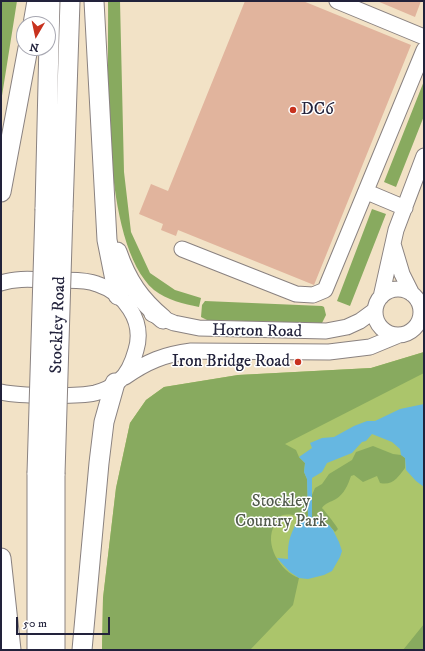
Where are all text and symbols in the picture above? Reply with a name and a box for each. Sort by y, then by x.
north arrow [16,16,56,56]
text: N [29,39,40,54]
place label: DC6 [301,100,334,120]
marker: DC6 [288,105,298,115]
street label: Stockley Road [47,276,71,374]
street label: Horton Road [212,321,302,343]
place label: Iron Bridge Road [172,352,290,372]
marker: Iron Bridge Road [293,357,303,367]
park label: Stockley Country Park [235,492,327,532]
scale bar [18,609,112,635]
text: 50 m [23,616,47,631]

